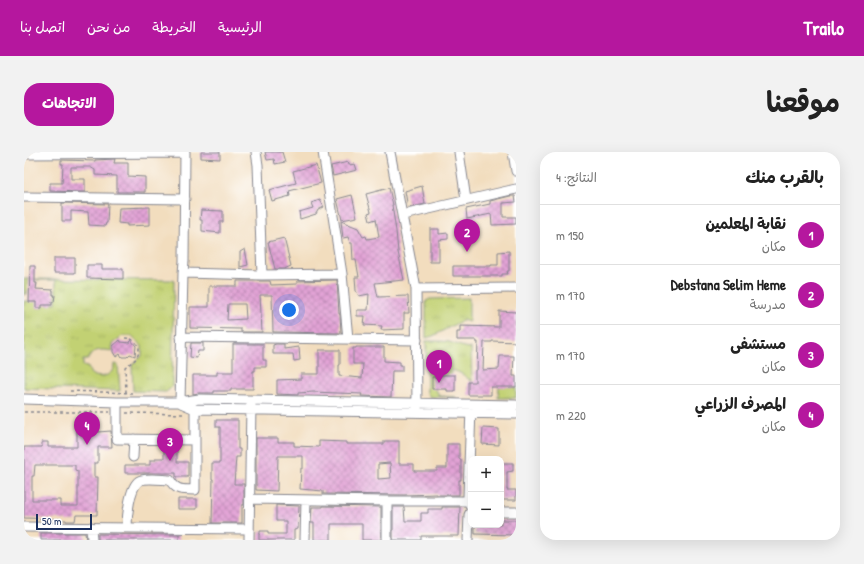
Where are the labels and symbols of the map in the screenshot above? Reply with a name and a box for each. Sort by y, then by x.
pin: 2 [454,219,480,252]
your location [279,300,299,320]
pin: 1 [426,350,452,383]
pin: 4 [74,412,100,445]
pin: 3 [157,428,183,461]
scale bar [36,512,92,531]

